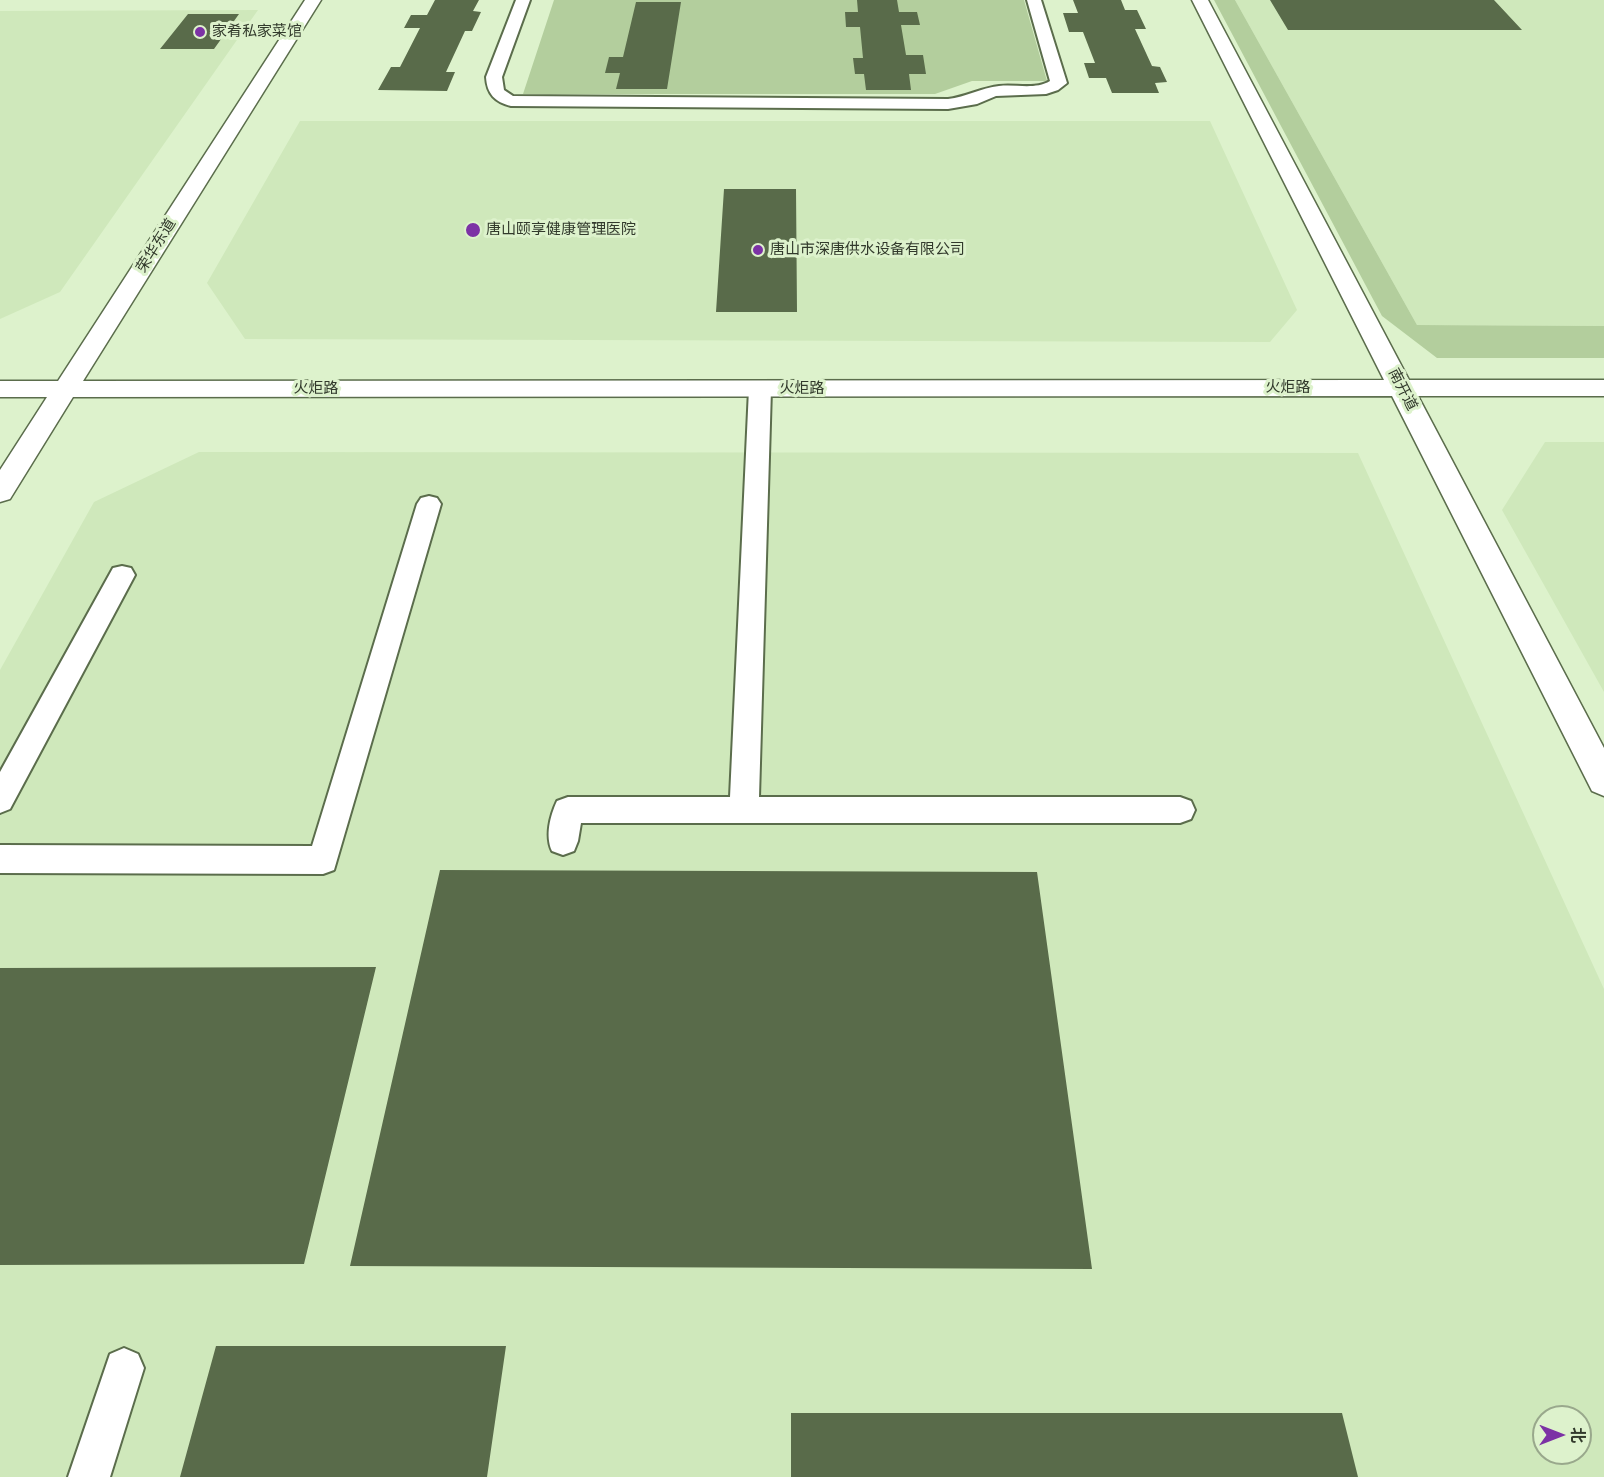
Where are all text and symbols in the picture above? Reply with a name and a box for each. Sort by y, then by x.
place label: 家肴私家菜馆 [212,23,302,41]
marker: 家肴私家菜馆 [193,25,207,39]
street label: 荣华东道 [133,216,181,276]
marker: 唐山颐享健康管理医院 [464,221,482,239]
place label: 唐山颐享健康管理医院 [486,221,636,239]
place label: 唐山市深唐供水设备有限公司 [770,241,965,259]
marker: 唐山市深唐供水设备有限公司 [751,243,765,257]
street label: 南开道 [1384,366,1420,414]
street label: 火炬路 [1266,379,1310,397]
street label: 火炬路 [294,380,338,398]
street label: 火炬路 [780,380,824,398]
north arrow [1532,1405,1592,1465]
text: 北 [1566,1427,1590,1443]

